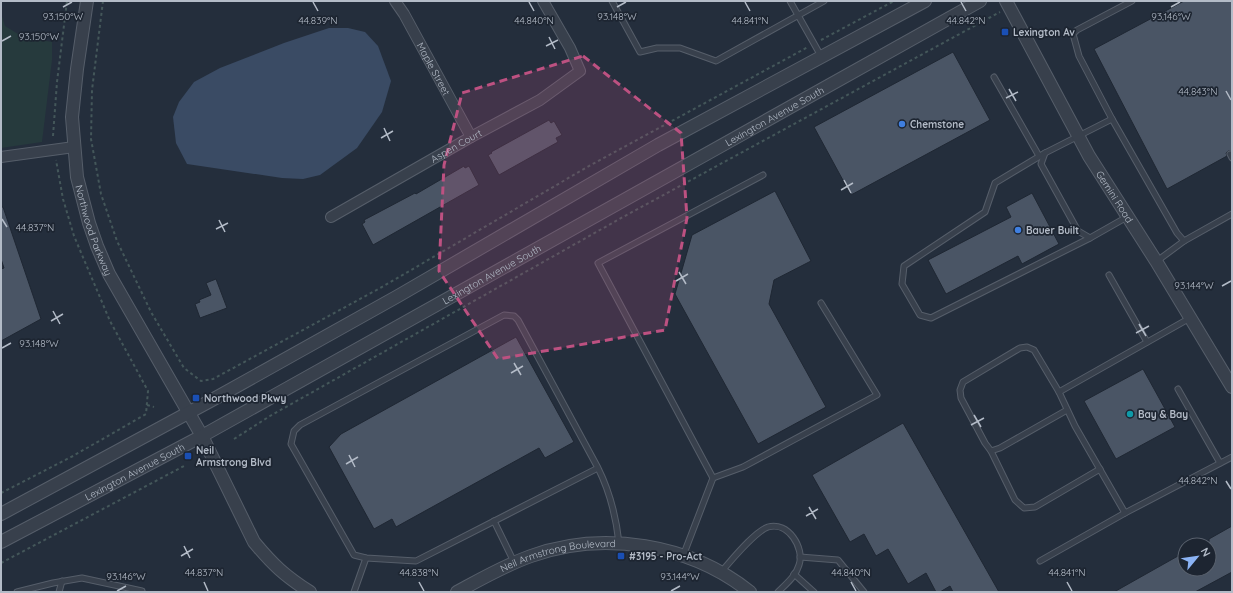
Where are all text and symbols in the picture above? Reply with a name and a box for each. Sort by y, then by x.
text: 93.150°W [43,10,83,23]
text: 93.148°W [597,10,637,23]
text: 93.146°W [1151,10,1191,23]
text: 44.839°N [298,14,338,27]
text: 44.840°N [514,14,554,27]
text: 44.841°N [731,14,769,27]
text: 44.842°N [946,14,986,27]
place label: Lexington Av [1013,26,1075,39]
marker: Lexington Av [1000,27,1010,37]
text: 93.150°W [19,30,59,43]
street label: Maple Street [414,40,454,98]
street label: Lexington Avenue South [723,83,826,149]
text: 44.843°N [1179,85,1217,98]
place label: Chemstone [910,118,964,131]
marker: Chemstone [897,119,907,129]
street label: Aspen Court [428,126,485,165]
street label: Gemini Road [1093,168,1136,225]
street label: Northwood Parkway [73,183,115,278]
text: 44.837°N [16,221,54,234]
place label: Bauer Built [1026,224,1079,237]
marker: Bauer Built [1013,225,1023,235]
street label: Lexington Avenue South [440,241,543,307]
text: 93.144°W [1174,279,1214,292]
text: 93.148°W [19,337,59,350]
place label: Northwood Pkwy [204,392,287,405]
marker: Northwood Pkwy [191,393,201,403]
place label: Bay & Bay [1138,408,1188,421]
marker: Bay & Bay [1125,409,1135,419]
street label: Lexington Avenue South [82,440,187,503]
place label: Neil Armstrong Blvd [196,444,271,469]
marker: Neil Armstrong Blvd [183,451,193,461]
text: 44.842°N [1178,474,1218,487]
street label: Neil Armstrong Boulevard [498,537,616,575]
north arrow [1177,537,1217,577]
text: N [1198,545,1214,559]
place label: #3195 - Pro-Act [629,550,702,563]
marker: #3195 - Pro-Act [616,551,626,561]
text: 44.837°N [185,566,223,579]
text: 44.838°N [400,566,439,579]
text: 44.840°N [831,566,871,579]
text: 44.841°N [1048,566,1086,579]
text: 93.146°W [106,570,146,583]
text: 93.144°W [660,570,700,583]

